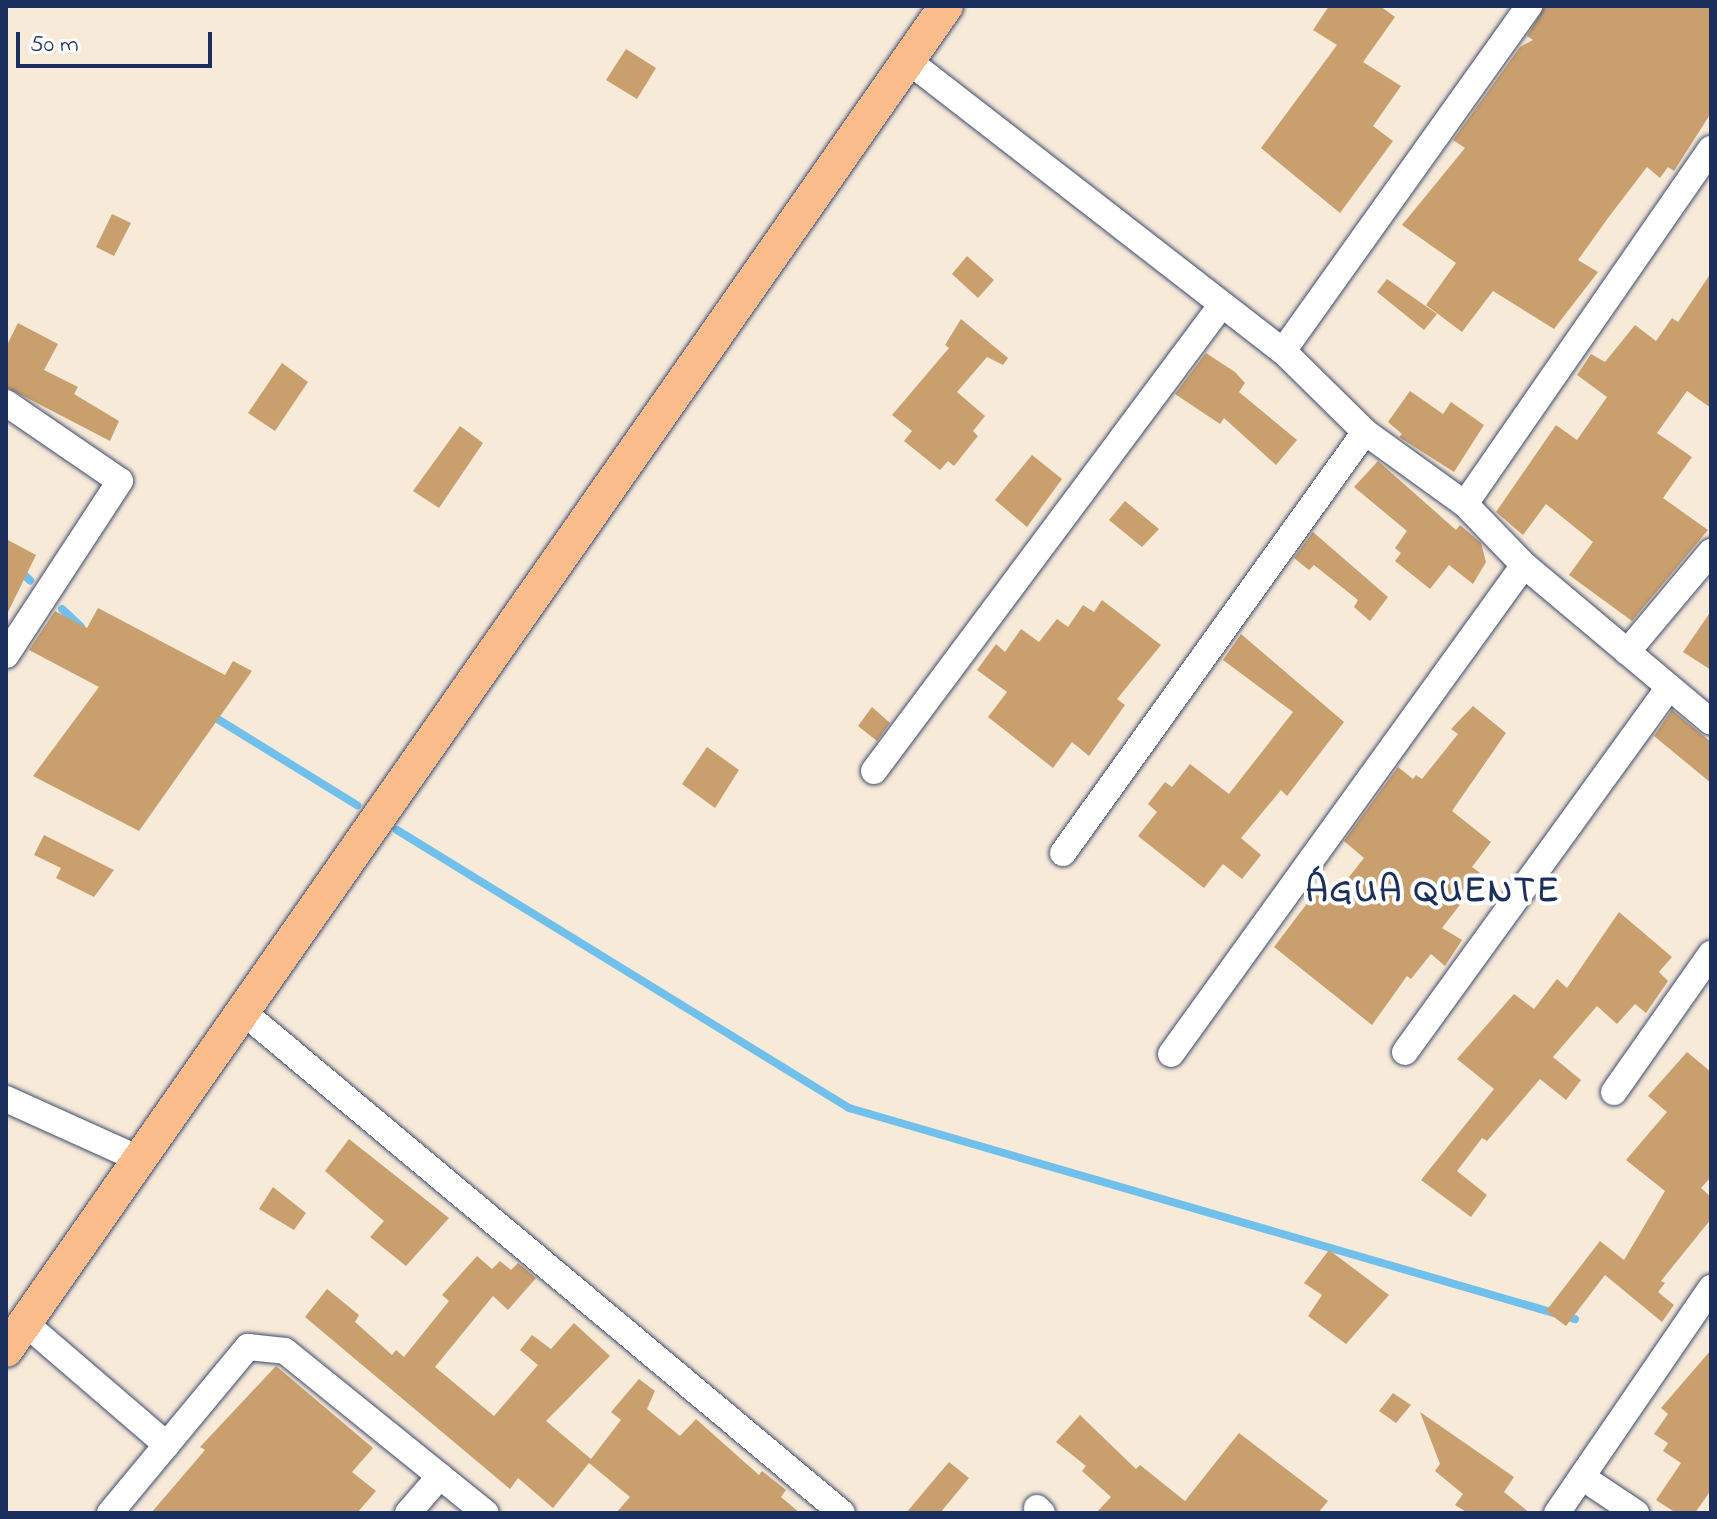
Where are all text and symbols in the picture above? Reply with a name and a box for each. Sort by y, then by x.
scale bar [20,16,216,66]
text: 50 m [30,28,79,63]
district label: ÁGUA QUENTE [1305,871,1561,915]

